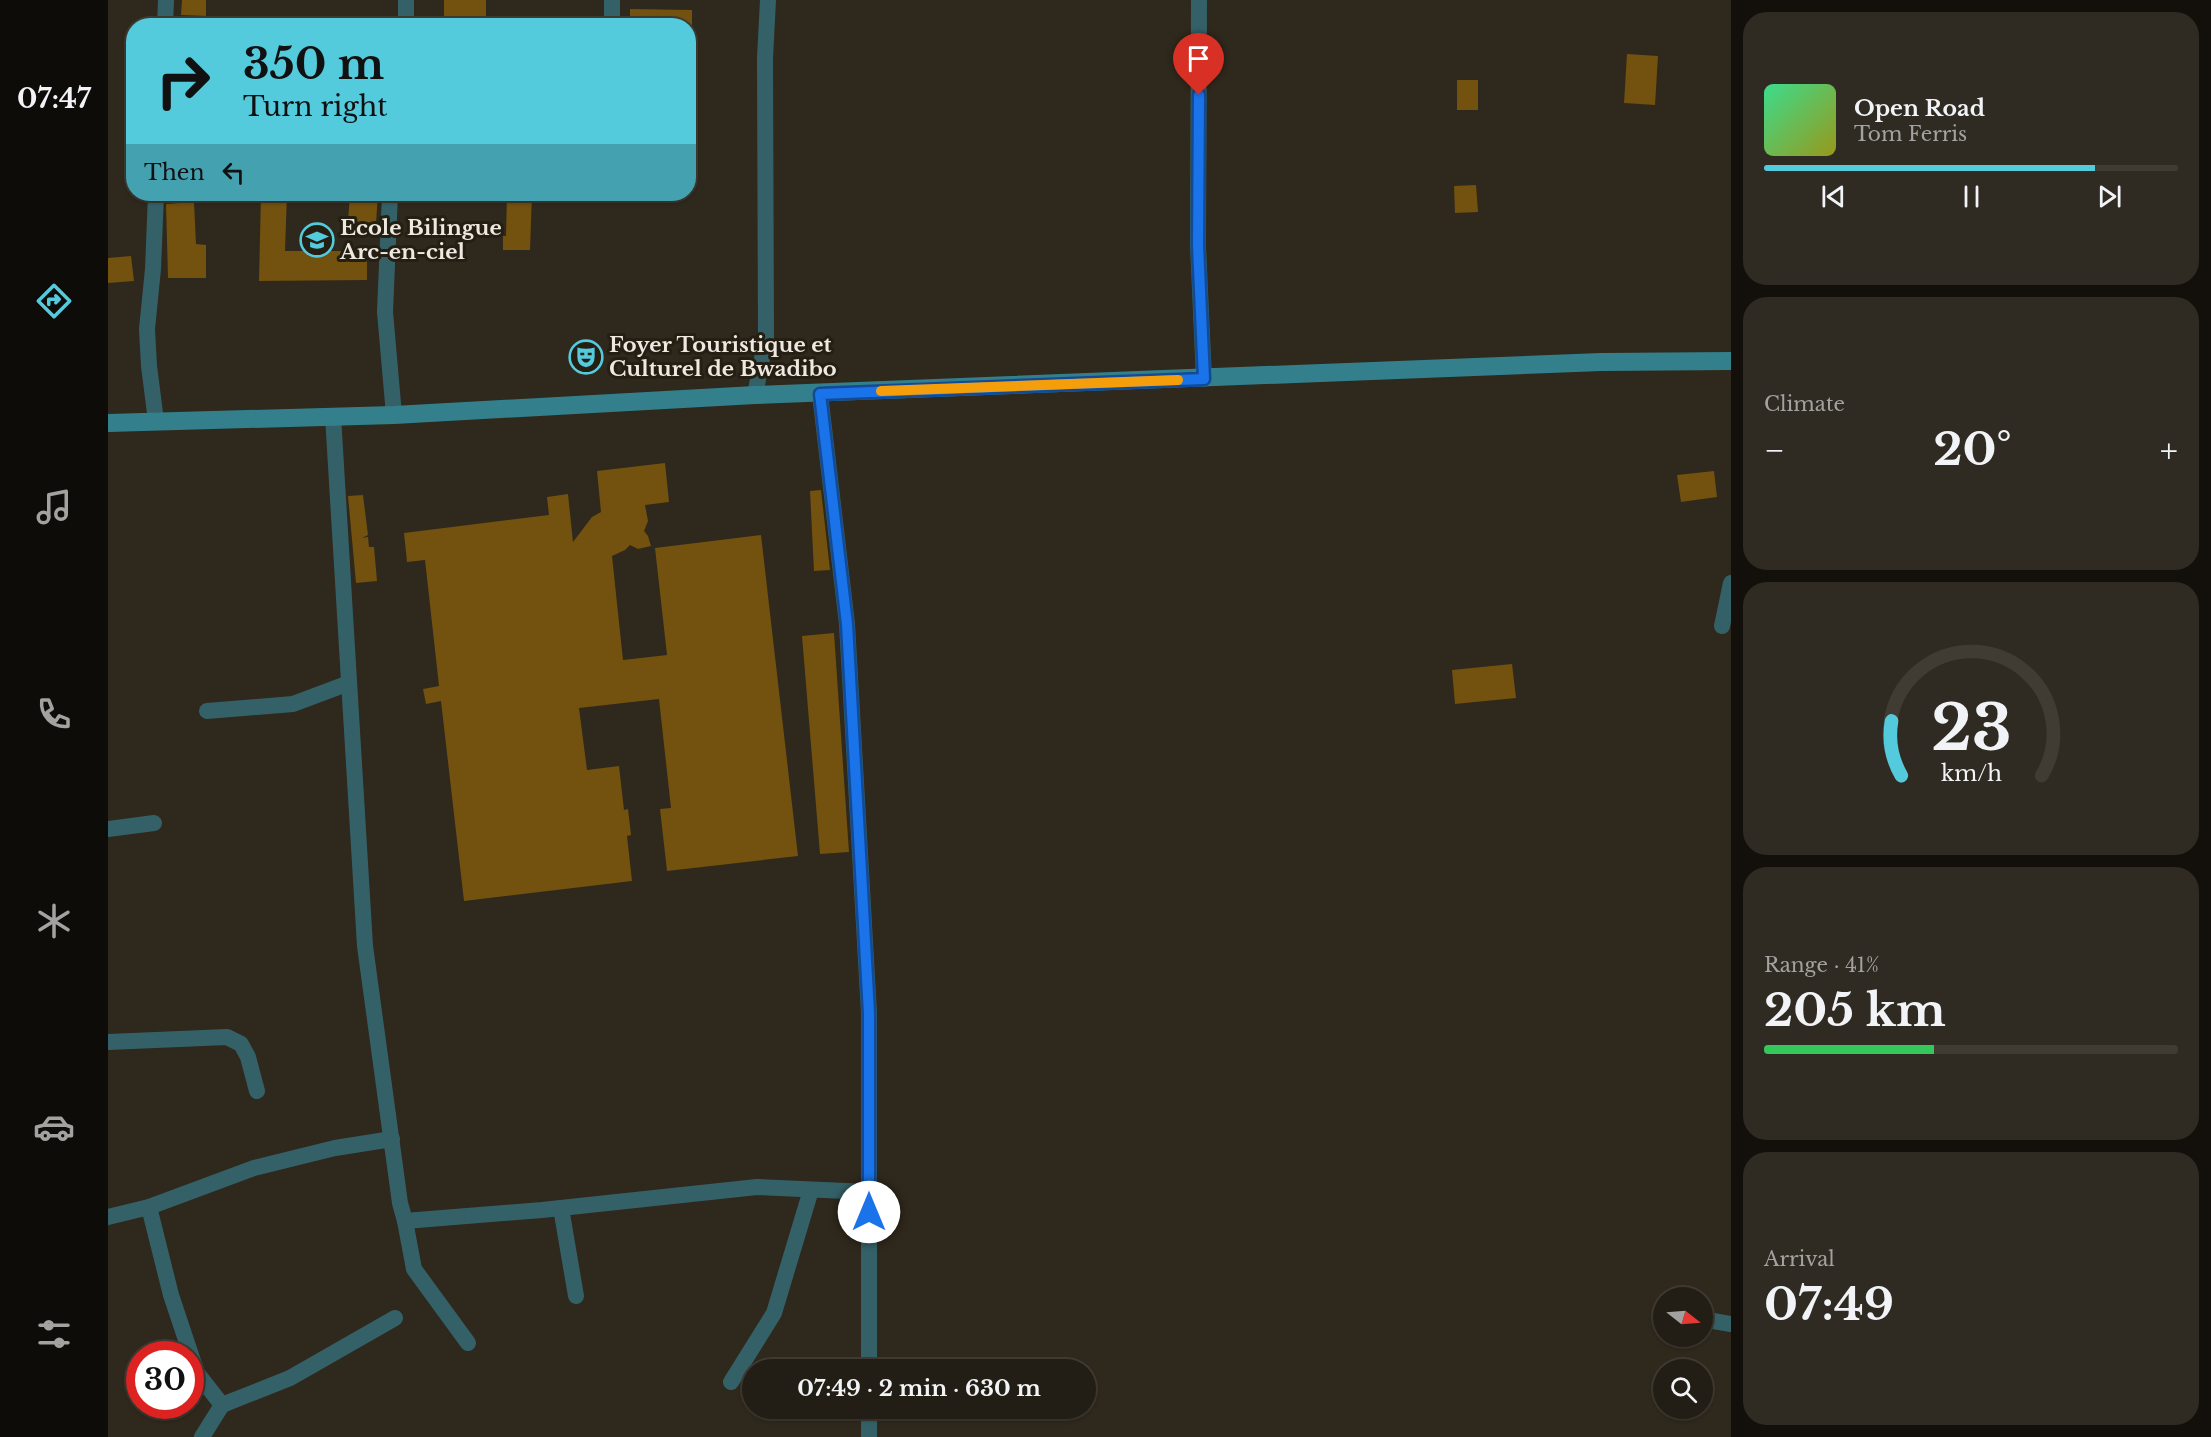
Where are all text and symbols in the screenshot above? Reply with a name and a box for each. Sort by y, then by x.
pin [1173,33,1224,95]
text: 350 m [243,38,384,90]
icon: right [144,42,222,120]
icon: arrive [1182,42,1215,75]
text: 07:47 [17,82,91,115]
text: Turn right [243,90,387,123]
text: Open Road [1854,95,1985,122]
text: Tom Ferris [1854,122,1967,146]
icon: left [217,156,250,189]
text: Then [144,159,205,186]
icon: previous [1817,180,1850,213]
icon: pause [1955,180,1988,213]
icon: next [2093,180,2126,213]
place label: Ecole Bilingue Arc-en-ciel [339,215,502,265]
school or university icon: Ecole Bilingue Arc-en-ciel [299,222,335,258]
icon: directions [33,280,75,322]
place label: Foyer Touristique et Culturel de Bwadibo [609,332,837,382]
theatre icon: Foyer Touristique et Culturel de Bwadibo [568,339,604,375]
text: Climate [1764,392,1845,416]
text: 20° [1933,421,2012,477]
text: − [1764,430,1785,471]
text: + [2160,430,2178,471]
icon: music [33,486,75,528]
text: 23 [1931,689,2011,767]
icon: phone [33,693,75,735]
text: km/h [1941,760,2002,787]
icon: climate [33,900,75,942]
text: Range · 41% [1764,953,1879,977]
text: 205 km [1764,982,1946,1038]
icon: car [33,1106,75,1148]
position arrow [837,1180,901,1244]
text: Arrival [1764,1247,1835,1271]
text: 07:49 [1764,1276,1894,1332]
north arrow [1653,1287,1713,1347]
map controls [1653,1287,1713,1419]
icon: filters [33,1313,75,1355]
speed limit sign: 30 [126,1341,204,1419]
button: search [1653,1359,1713,1419]
text: 07:49 · 2 min · 630 m [797,1375,1041,1402]

